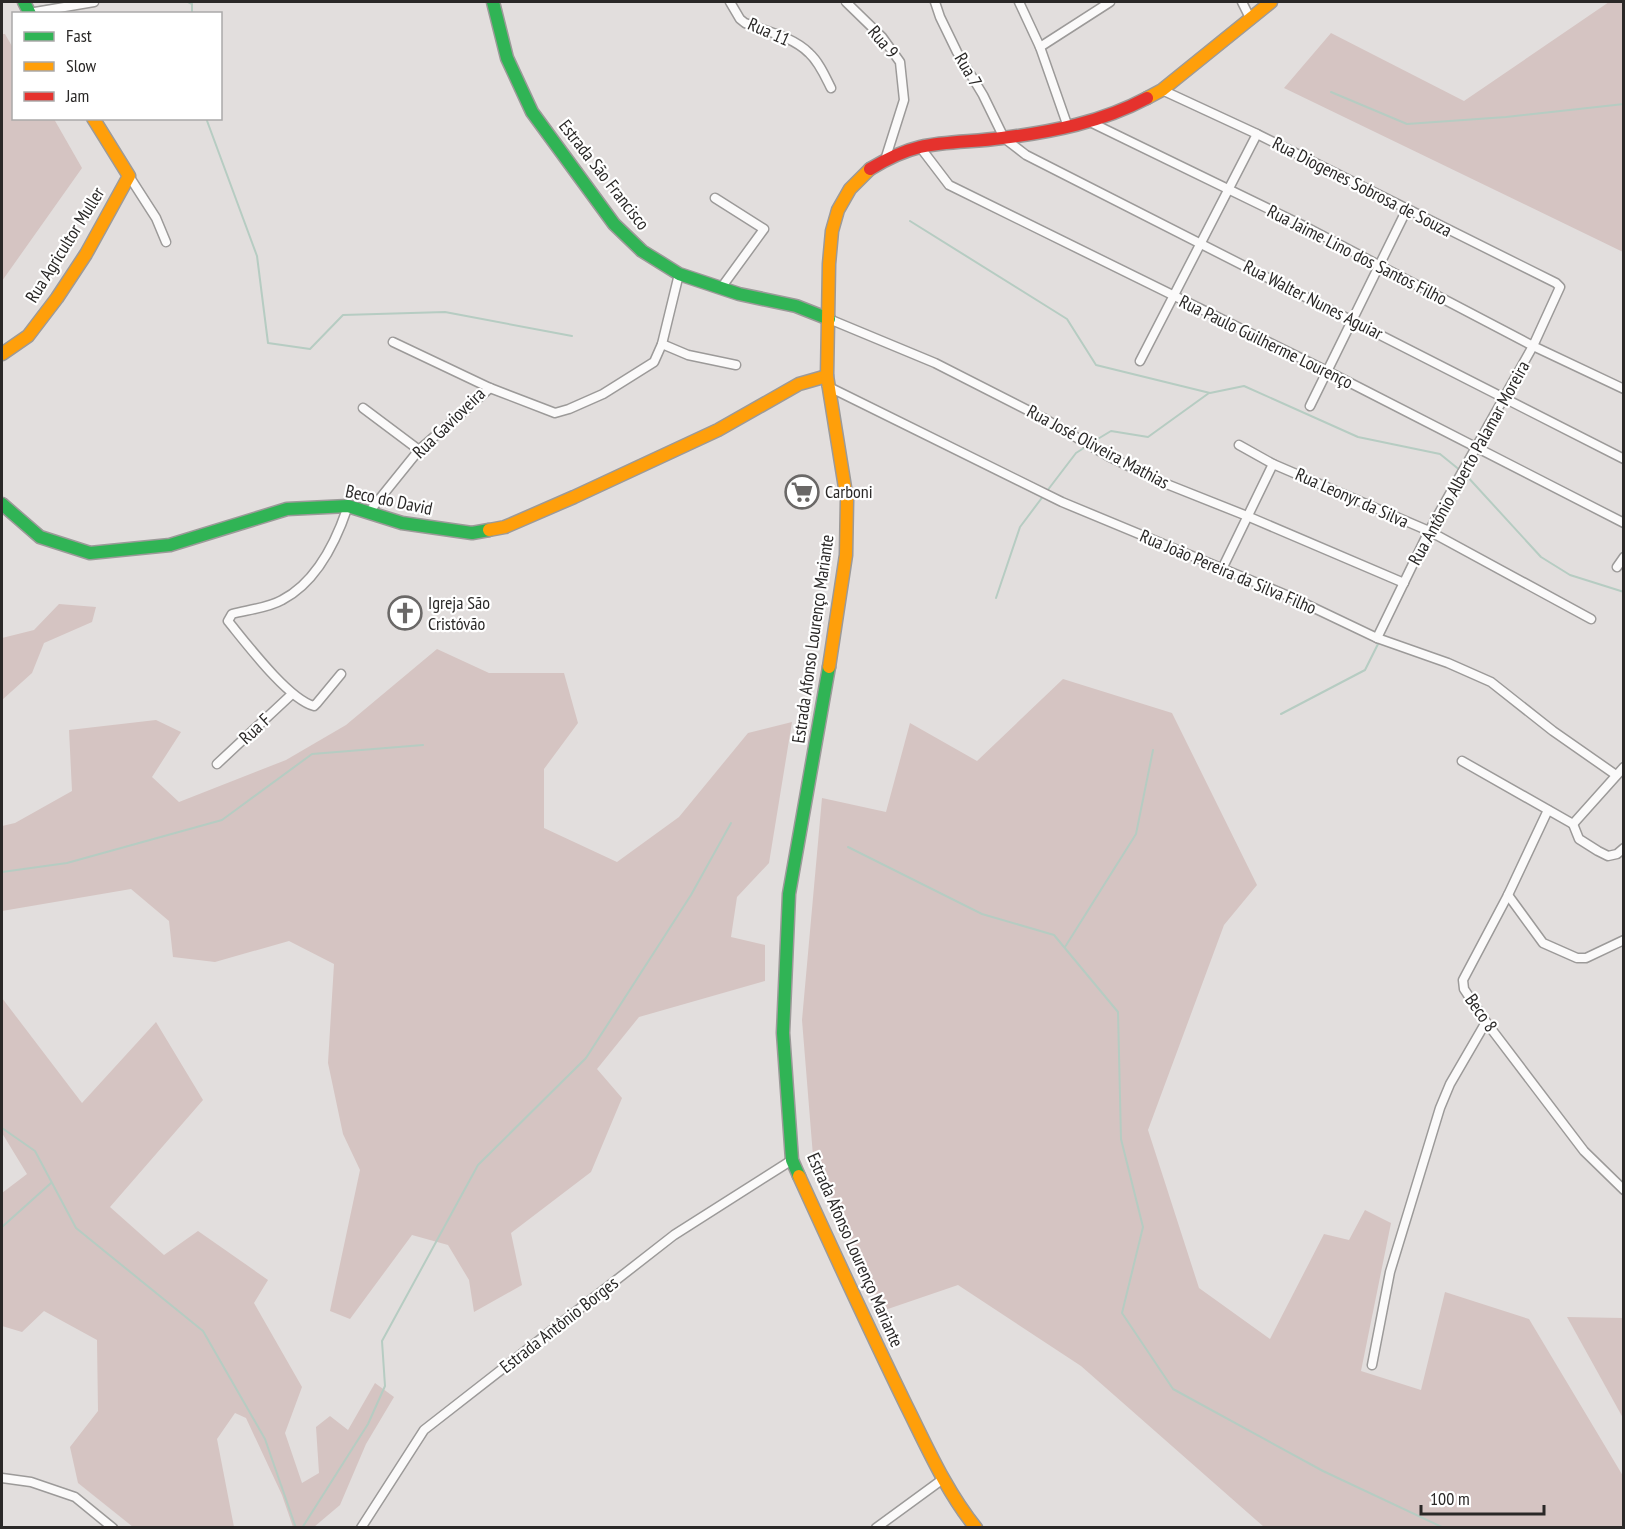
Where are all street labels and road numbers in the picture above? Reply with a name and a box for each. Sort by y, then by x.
street label: Rua 11 [745,12,794,51]
street label: Rua 9 [863,21,904,63]
street label: Rua 7 [950,49,987,91]
street label: Estrada São Francisco [554,115,655,235]
street label: Rua Diogenes Sobrosa de Souza [1269,131,1456,242]
street label: Rua Agricultor Muller [20,183,109,307]
street label: Rua Jaime Lino dos Santos Filho [1263,199,1451,310]
street label: Rua Walter Nunes Aguiar [1240,255,1387,345]
street label: Rua Paulo Guilherme Lourenço [1176,289,1357,394]
street label: Rua Antônio Alberto Palamar Moreira [1403,357,1534,569]
street label: Rua Gavioveira [407,382,490,463]
street label: Rua José Oliveira Mathias [1023,399,1173,494]
street label: Rua Leonyr da Silva [1292,462,1412,533]
street label: Beco do David [344,479,435,520]
street label: Rua João Pereira da Silva Filho [1136,524,1320,619]
street label: Estrada Afonso Lourenço Mariante [786,533,839,745]
street label: Rua F [234,708,275,749]
street label: Beco 8 [1460,989,1503,1036]
street label: Estrada Afonso Lourenço Mariante [802,1149,909,1351]
street label: Estrada Antônio Borges [495,1271,623,1378]

